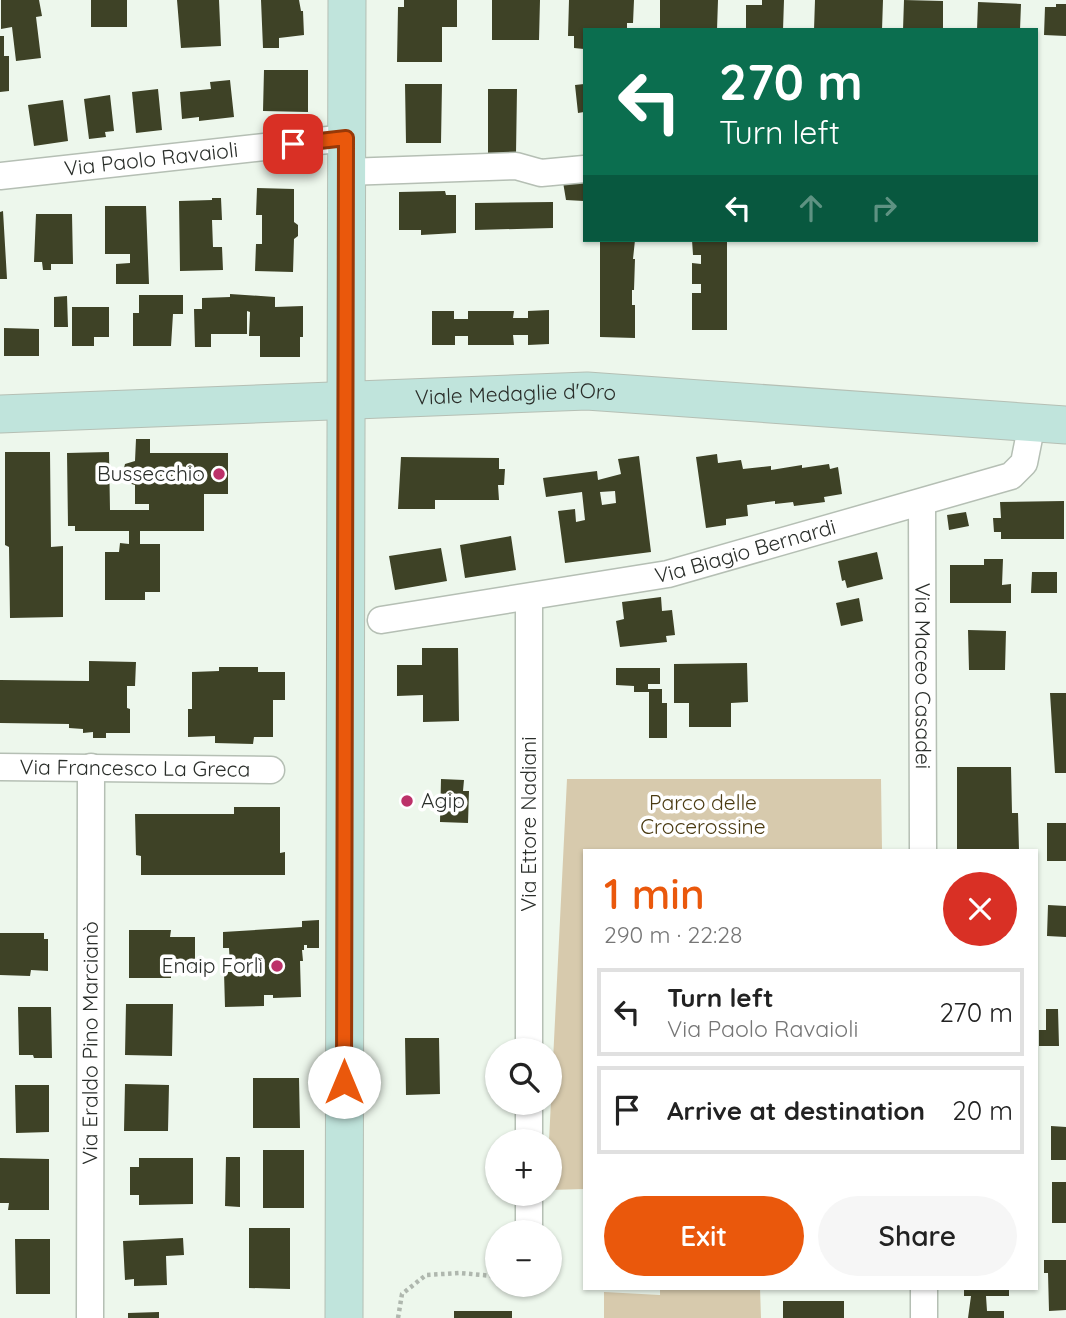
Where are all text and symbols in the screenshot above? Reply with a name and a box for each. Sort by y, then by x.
text: 270 m [719,51,863,112]
icon: left [604,56,695,147]
text: Turn left [719,112,840,152]
pin [263,114,323,174]
icon: arrive [274,125,312,163]
street label: Via Paolo Ravaioli [63,136,239,181]
icon: left [719,189,757,227]
icon: ahead [792,189,830,227]
icon: right [865,189,903,227]
street label: Viale Medaglie d'Oro [414,377,617,410]
place label: Bussecchio [97,460,205,486]
marker: Bussecchio [211,466,227,482]
street label: Via Biagio Bernardi [653,513,839,588]
street label: Via Maceo Casadei [910,583,937,769]
street label: Via Ettore Nadiani [515,736,541,912]
street label: Via Francesco La Greca [20,753,250,782]
place label: Agip [421,787,465,813]
park label: Parco delle Crocerossine [640,789,766,839]
marker: Agip [399,793,415,809]
text: 1 min [604,867,705,920]
button: close [943,872,1017,946]
text: 290 m · 22:28 [604,920,743,949]
street label: Via Eraldo Pino Marcianò [76,921,103,1165]
place label: Enaip Forlì [162,952,263,978]
marker: Enaip Forlì [269,958,285,974]
text: Turn left [667,981,774,1014]
icon: left [608,993,646,1031]
text: 270 m [939,996,1013,1029]
text: Via Paolo Ravaioli [667,1014,858,1043]
map controls [485,1038,562,1297]
button: search [485,1038,562,1115]
position arrow [307,1045,381,1119]
icon: arrive [608,1091,646,1129]
text: Arrive at destination [667,1094,925,1127]
text: 20 m [952,1094,1013,1127]
button: + [485,1129,562,1206]
button: Exit [604,1196,804,1276]
button: Share [818,1196,1017,1276]
button: − [485,1220,562,1297]

